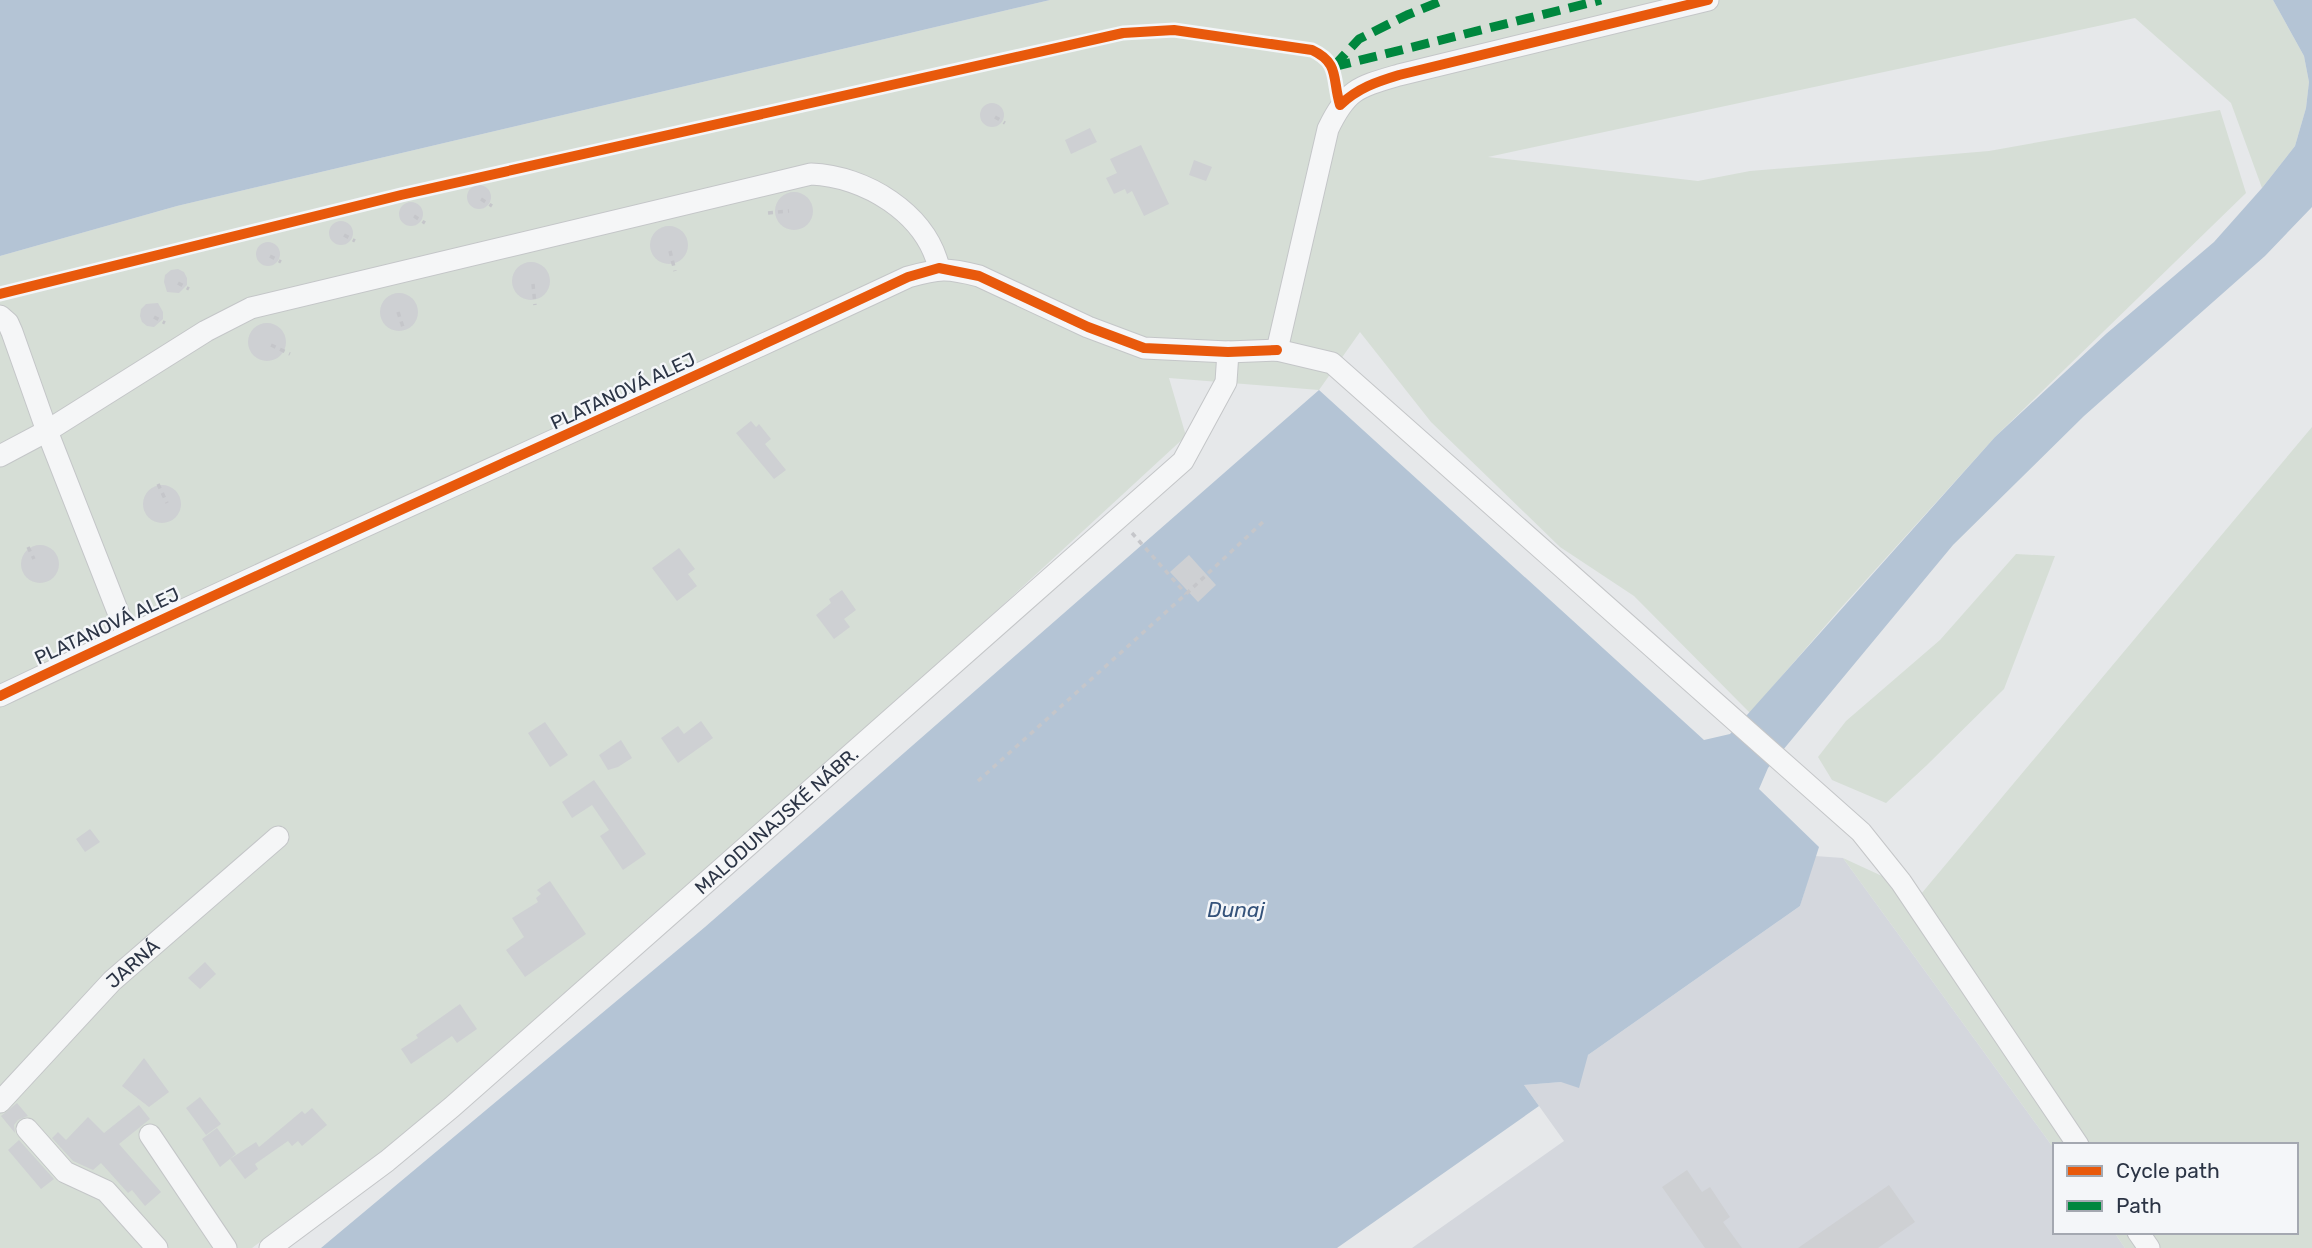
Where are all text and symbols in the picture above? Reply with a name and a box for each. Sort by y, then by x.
street label: PLATANOVÁ ALEJ [547,347,699,435]
street label: PLATANOVÁ ALEJ [31,582,183,670]
street label: MALODUNAJSKÉ NÁBR. [690,742,863,899]
water label: Dunaj [1207,897,1265,922]
street label: JARNÁ [101,934,164,993]
legend [2053,1143,2298,1234]
text: Cycle path [2116,1158,2220,1183]
text: Path [2116,1193,2162,1218]

